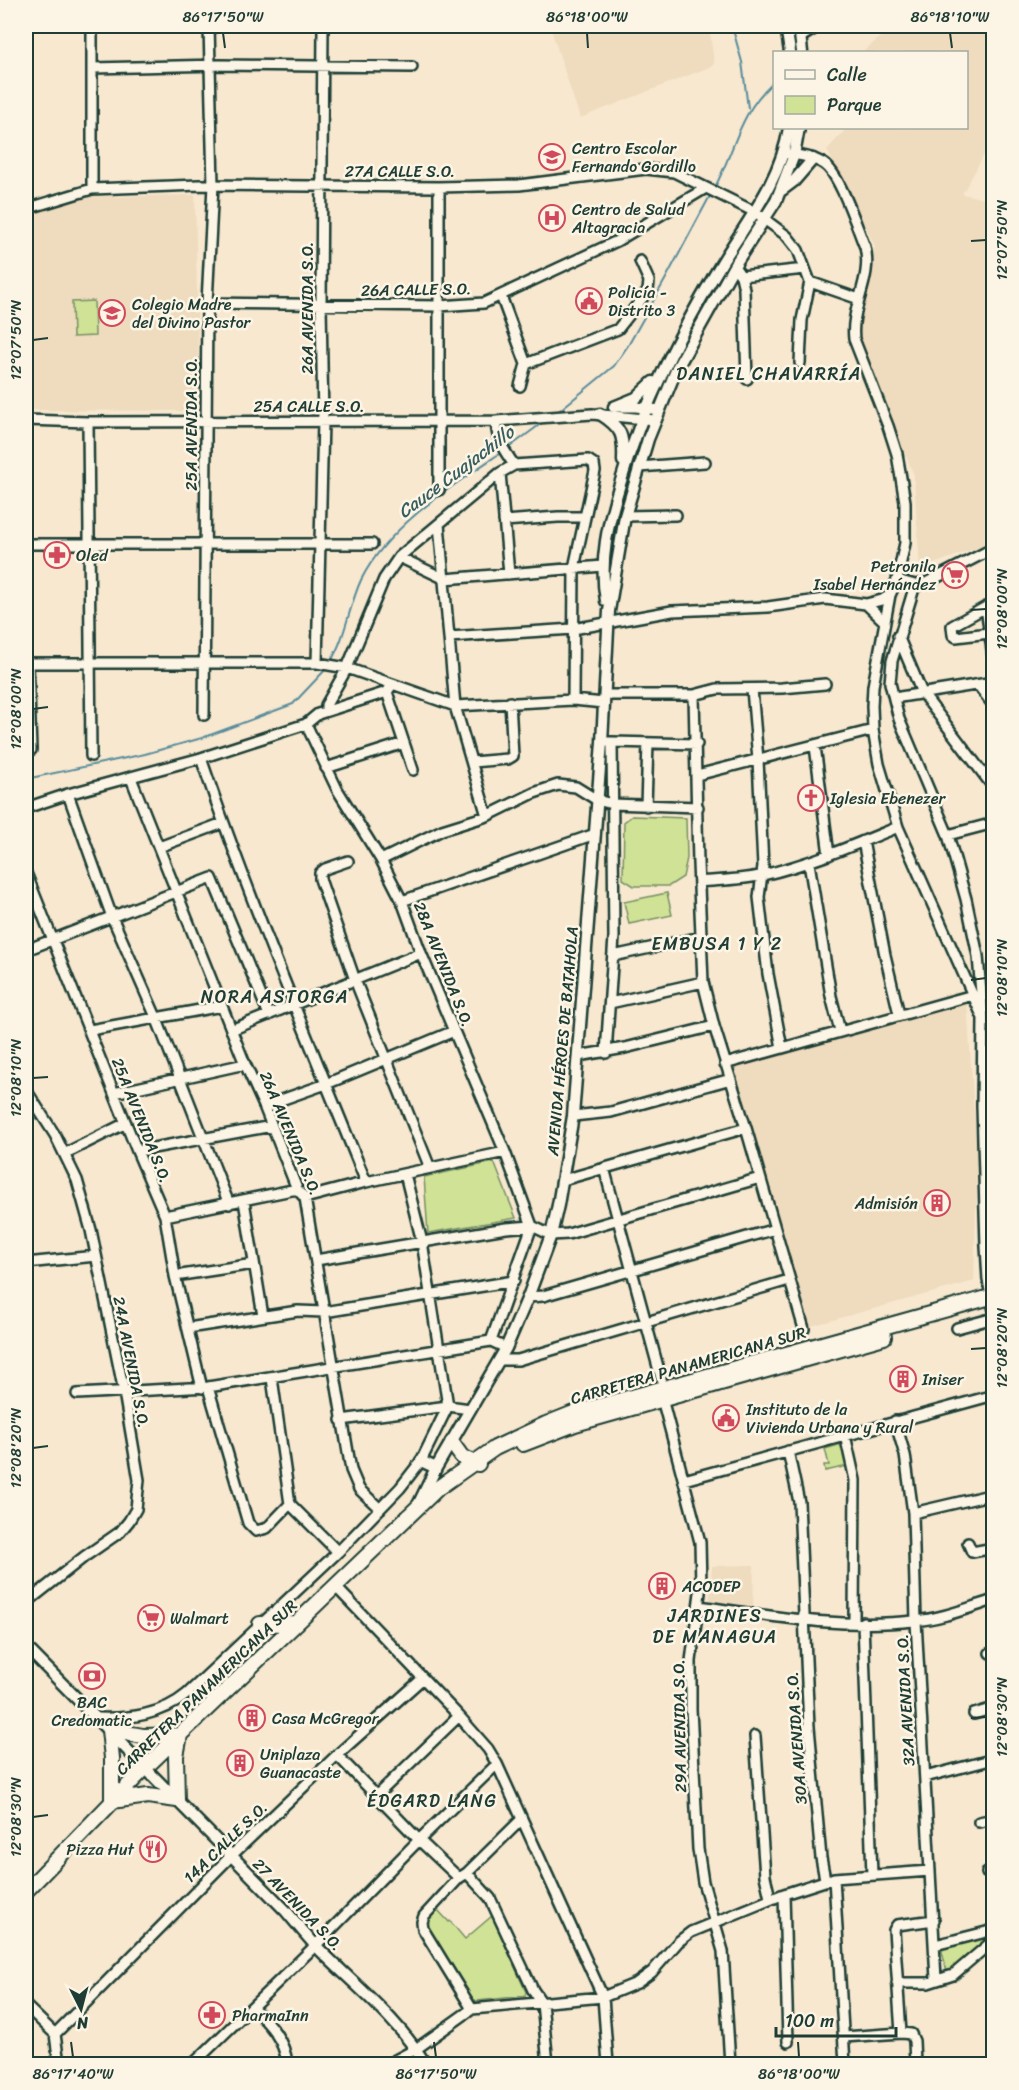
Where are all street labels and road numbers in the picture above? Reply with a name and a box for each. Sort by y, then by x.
street label: 27A CALLE S.O. [345,157,455,186]
street label: 26A AVENIDA S.O. [293,242,322,374]
street label: 26A CALLE S.O. [361,274,471,305]
street label: 25A AVENIDA S.O. [177,357,206,491]
street label: 25A CALLE S.O. [254,392,365,421]
street label: 28A AVENIDA S.O. [405,897,482,1031]
street label: AVENIDA HÉROES DE BATAHOLA [538,925,587,1158]
street label: 25A AVENIDA S.O. [103,1053,180,1187]
street label: 26A AVENIDA S.O. [251,1067,330,1200]
street label: 24A AVENIDA S.O. [105,1294,158,1430]
street label: CARRETERA PANAMERICANA SUR [567,1318,810,1413]
street label: CARRETERA PANAMERICANA SUR [109,1592,304,1782]
street label: 32A AVENIDA S.O. [888,1633,923,1767]
street label: 29A AVENIDA S.O. [664,1659,695,1793]
street label: 30A AVENIDA S.O. [777,1671,816,1805]
street label: 14A CALLE S.O. [176,1794,275,1891]
street label: 27 AVENIDA S.O. [245,1851,350,1958]

